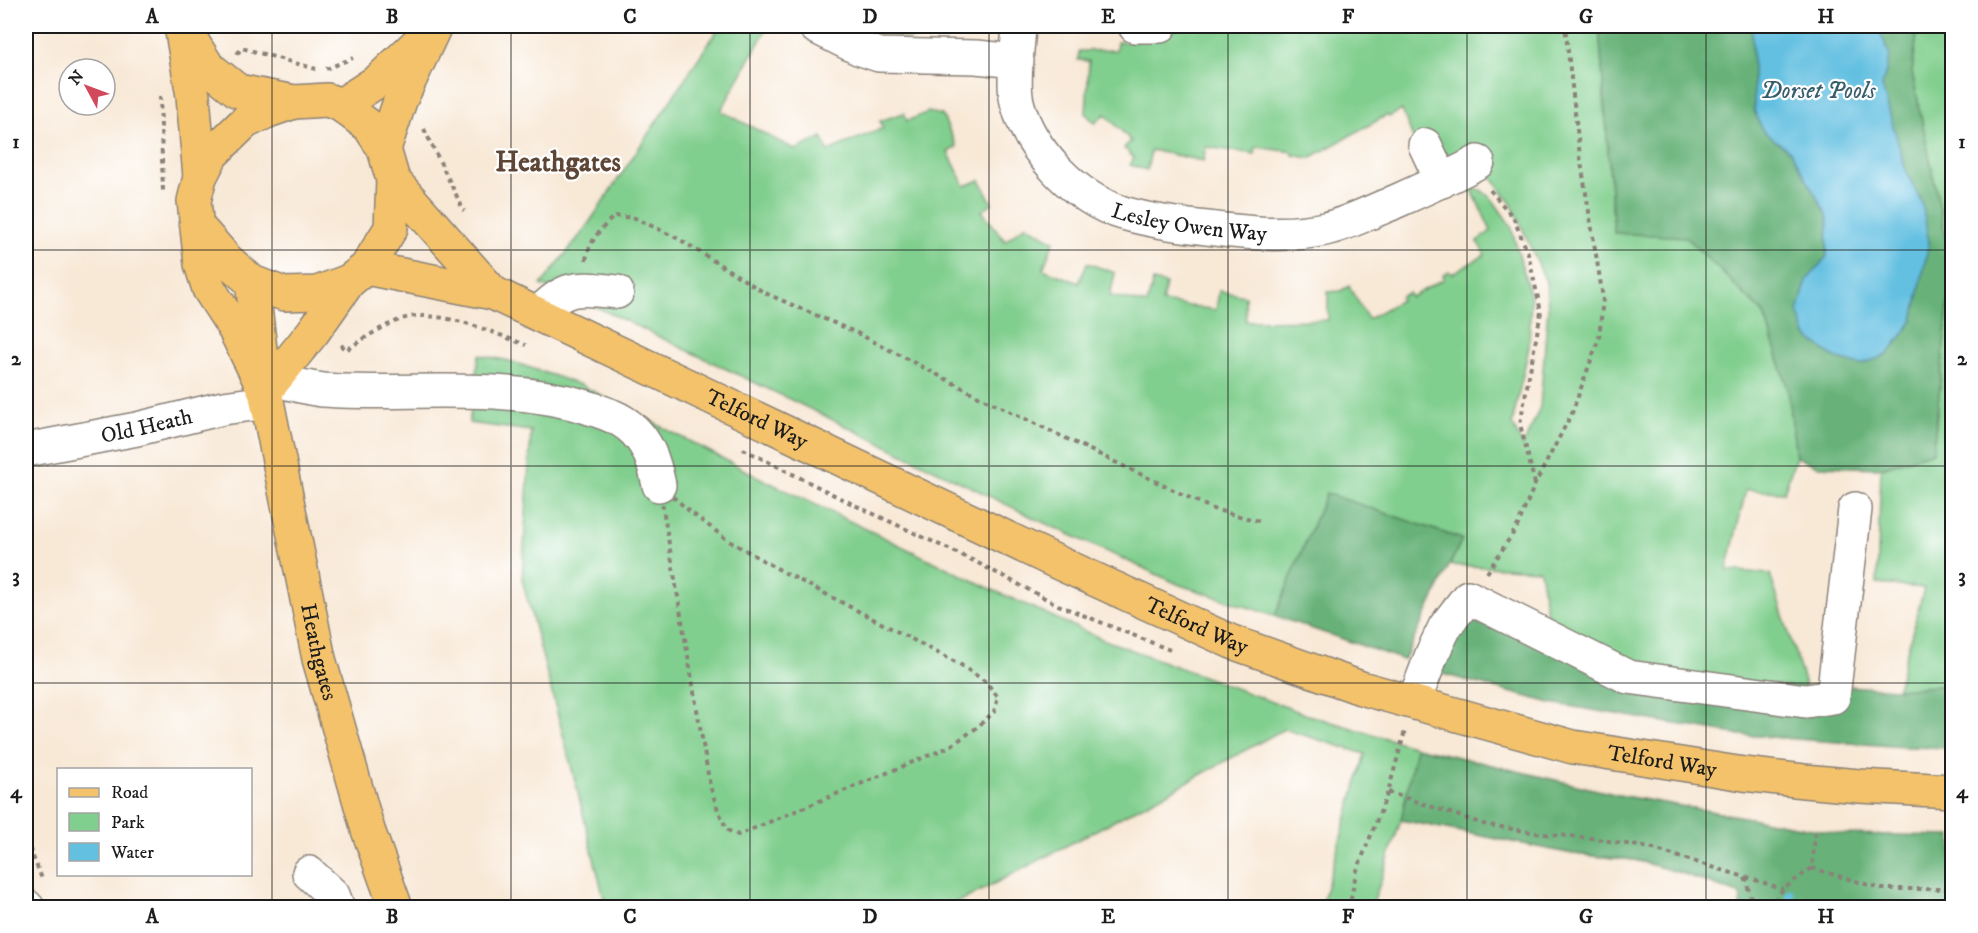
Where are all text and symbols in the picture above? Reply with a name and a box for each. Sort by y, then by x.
text: A [145,5,160,30]
text: B [386,5,398,30]
text: C [623,5,637,30]
text: D [863,5,878,30]
text: E [1101,5,1115,30]
text: F [1342,5,1355,30]
text: G [1579,5,1593,30]
text: H [1818,5,1835,30]
north arrow [57,57,117,117]
text: N [65,66,88,89]
water label: Dorset Pools [1761,76,1876,106]
text: 1 [12,130,20,155]
text: 1 [1958,130,1966,155]
district label: Heathgates [495,145,621,180]
street label: Lesley Owen Way [1108,197,1268,247]
text: 2 [11,347,22,372]
text: 2 [1957,347,1968,372]
street label: Telford Way [702,383,813,455]
street label: Old Heath [99,402,196,449]
text: 3 [12,564,20,589]
text: 3 [1958,564,1966,589]
street label: Telford Way [1141,591,1252,660]
street label: Heathgates [295,601,344,703]
street label: Telford Way [1606,739,1719,783]
legend [57,768,252,876]
text: 4 [10,780,23,805]
text: 4 [1956,780,1969,805]
text: Road [111,782,148,804]
text: Park [111,812,145,834]
text: Water [110,842,154,864]
text: A [145,905,160,930]
text: B [386,905,398,930]
text: C [623,905,637,930]
text: D [863,905,878,930]
text: E [1101,905,1115,930]
text: F [1342,905,1355,930]
text: G [1579,905,1593,930]
text: H [1818,905,1835,930]

